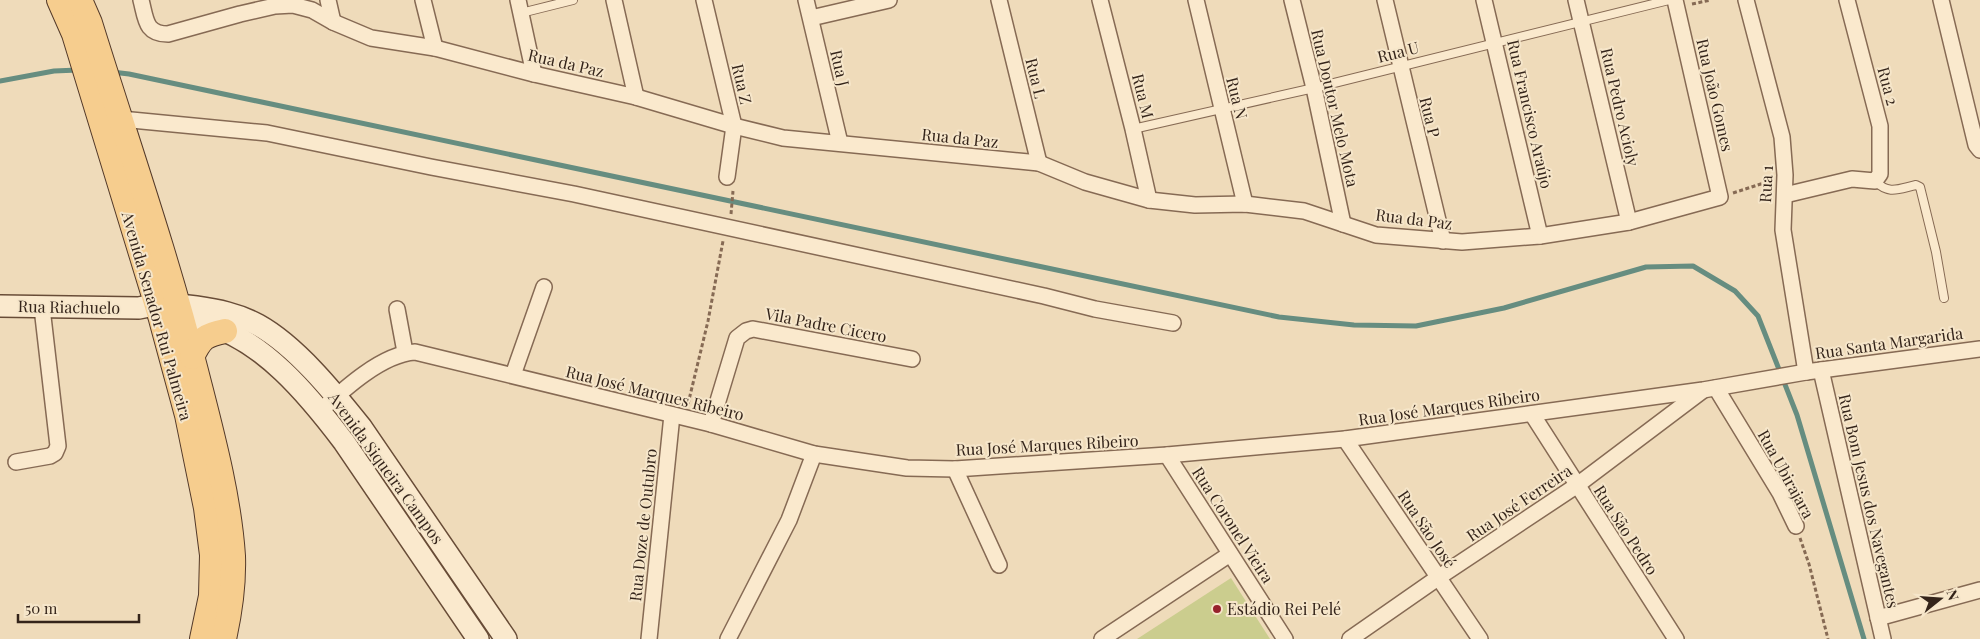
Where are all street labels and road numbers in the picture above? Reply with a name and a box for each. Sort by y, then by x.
street label: Rua Doutor Melo Mota [1307,27,1364,189]
street label: Rua U [1375,36,1421,67]
street label: Rua João Gomes [1692,36,1739,153]
street label: Rua Francisco Araújo [1503,37,1558,191]
street label: Rua da Paz [526,44,607,82]
street label: Rua Pedro Acioly [1597,46,1644,168]
street label: Rua J [826,48,855,88]
street label: Rua L [1021,56,1052,100]
street label: Rua Z [728,62,757,106]
street label: Rua 2 [1873,64,1904,107]
street label: Rua M [1128,71,1159,120]
street label: Rua N [1222,75,1253,121]
street label: Rua P [1415,95,1446,139]
street label: Rua da Paz [921,123,1000,152]
street label: Rua 1 [1754,165,1777,203]
street label: Rua da Paz [1374,203,1454,234]
street label: Avenida Senador Rui Palmeira [117,208,197,423]
street label: Rua Riachuelo [18,295,121,318]
street label: Vila Padre Cicero [763,302,889,347]
street label: Rua Santa Margarida [1814,322,1964,363]
street label: Rua José Marques Ribeiro [564,360,747,425]
street label: Rua José Marques Ribeiro [1357,383,1541,430]
street label: Avenida Siqueira Campos [324,387,449,548]
street label: Rua Bom Jesus dos Navegantes [1835,392,1904,610]
street label: Rua Ubirajara [1753,426,1819,522]
street label: Rua José Marques Ribeiro [955,429,1139,460]
street label: Rua Doze de Outubro [624,447,661,602]
street label: Rua José Ferreira [1462,459,1576,546]
street label: Rua Coronel Vieira [1188,463,1279,587]
street label: Rua São Pedro [1590,481,1663,579]
street label: Rua São José [1394,486,1461,572]

